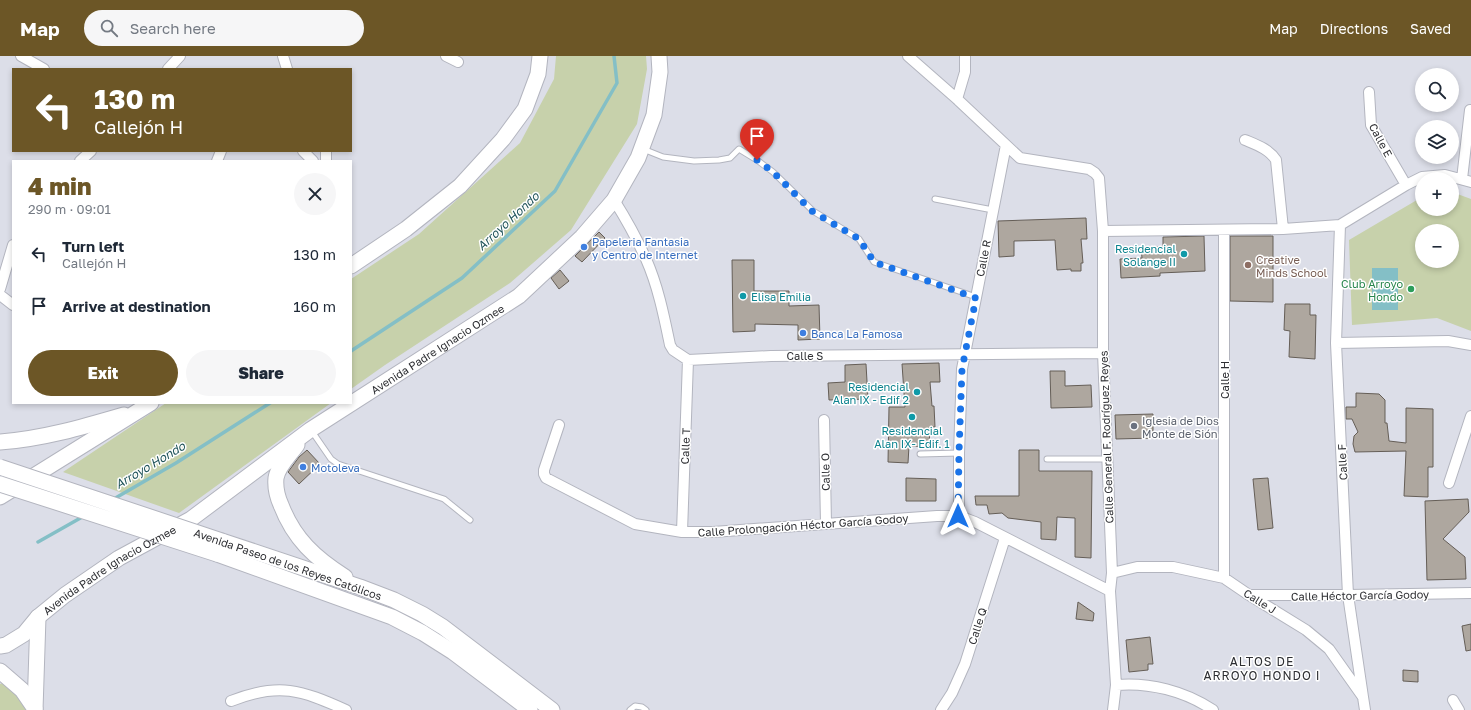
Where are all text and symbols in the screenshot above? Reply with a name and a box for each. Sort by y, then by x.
search box [84,10,364,46]
text: Map [20,17,60,40]
icon: search [98,17,120,39]
text: Search here [130,19,216,37]
text: Map [1269,20,1298,37]
text: Directions [1320,20,1388,37]
text: Saved [1410,20,1451,37]
map controls [1415,68,1459,268]
button: search [1415,68,1459,112]
text: 130 m [94,82,175,115]
icon: left [28,84,80,136]
text: Callejón H [94,116,183,138]
pin [740,119,774,160]
button: layers [1415,120,1459,164]
street label: Calle E [1367,121,1395,159]
icon: arrive [746,125,768,147]
text: 4 min [28,171,92,200]
button: + [1415,172,1459,216]
button: close [294,173,336,215]
water label: Arroyo Hondo [474,188,543,253]
text: 290 m · 09:01 [28,201,111,217]
button: − [1415,224,1459,268]
place label: Papeleria Fantasia y Centro de Internet [592,235,698,261]
text: Turn left [62,237,124,255]
street label: Calle R [973,238,993,278]
marker: Papeleria Fantasia y Centro de Internet [579,242,589,252]
place label: Residencial Solange II [1115,242,1176,268]
icon: left [28,243,50,265]
text: 130 m [294,245,336,263]
marker: Residencial Solange II [1179,249,1189,259]
place label: Creative Minds School [1256,253,1328,279]
text: Callejón H [62,255,126,271]
marker: Creative Minds School [1243,260,1253,270]
place label: Club Arroyo Hondo [1341,277,1403,303]
marker: Club Arroyo Hondo [1406,284,1416,294]
place label: Elisa Emilia [751,290,811,303]
marker: Elisa Emilia [738,291,748,301]
icon: arrive [28,295,50,317]
text: Arrive at destination [62,297,211,315]
text: 160 m [293,297,336,315]
street label: Avenida Padre Ignacio Ozmee [368,301,506,396]
place label: Banca La Famosa [811,327,903,340]
marker: Banca La Famosa [798,328,808,338]
street label: Calle S [787,349,823,362]
button: Exit [28,350,178,396]
button: Share [186,350,336,396]
street label: Calle General F. Rodríguez Reyes [1096,350,1116,524]
street label: Calle H [1218,361,1231,399]
place label: Residencial Alan IX - Edif 2 [833,380,909,406]
marker: Residencial Alan IX - Edif 2 [912,387,922,397]
marker: Residencial Alan IX- Edif. 1 [907,412,917,422]
place label: Iglesia de Dios Monte de Sión [1142,414,1219,440]
marker: Iglesia de Dios Monte de Sión [1129,421,1139,431]
place label: Residencial Alan IX- Edif. 1 [874,424,950,450]
street label: Calle T [678,427,692,465]
water label: Arroyo Hondo [112,438,188,492]
street label: Calle F [1335,443,1349,480]
street label: Calle O [818,453,832,491]
place label: Motoleva [311,461,360,474]
marker: Motoleva [298,462,308,472]
position arrow [937,495,979,537]
street label: Calle Prolongación Héctor García Godoy [697,511,909,539]
street label: Avenida Padre Ignacio Ozmee [40,522,178,617]
street label: Avenida Paseo de los Reyes Católicos [192,526,384,602]
street label: Calle J [1241,586,1279,616]
street label: Calle Héctor García Godoy [1291,587,1429,603]
street label: Calle Q [965,606,989,646]
district label: ALTOS DE ARROYO HONDO I [1203,654,1321,683]

